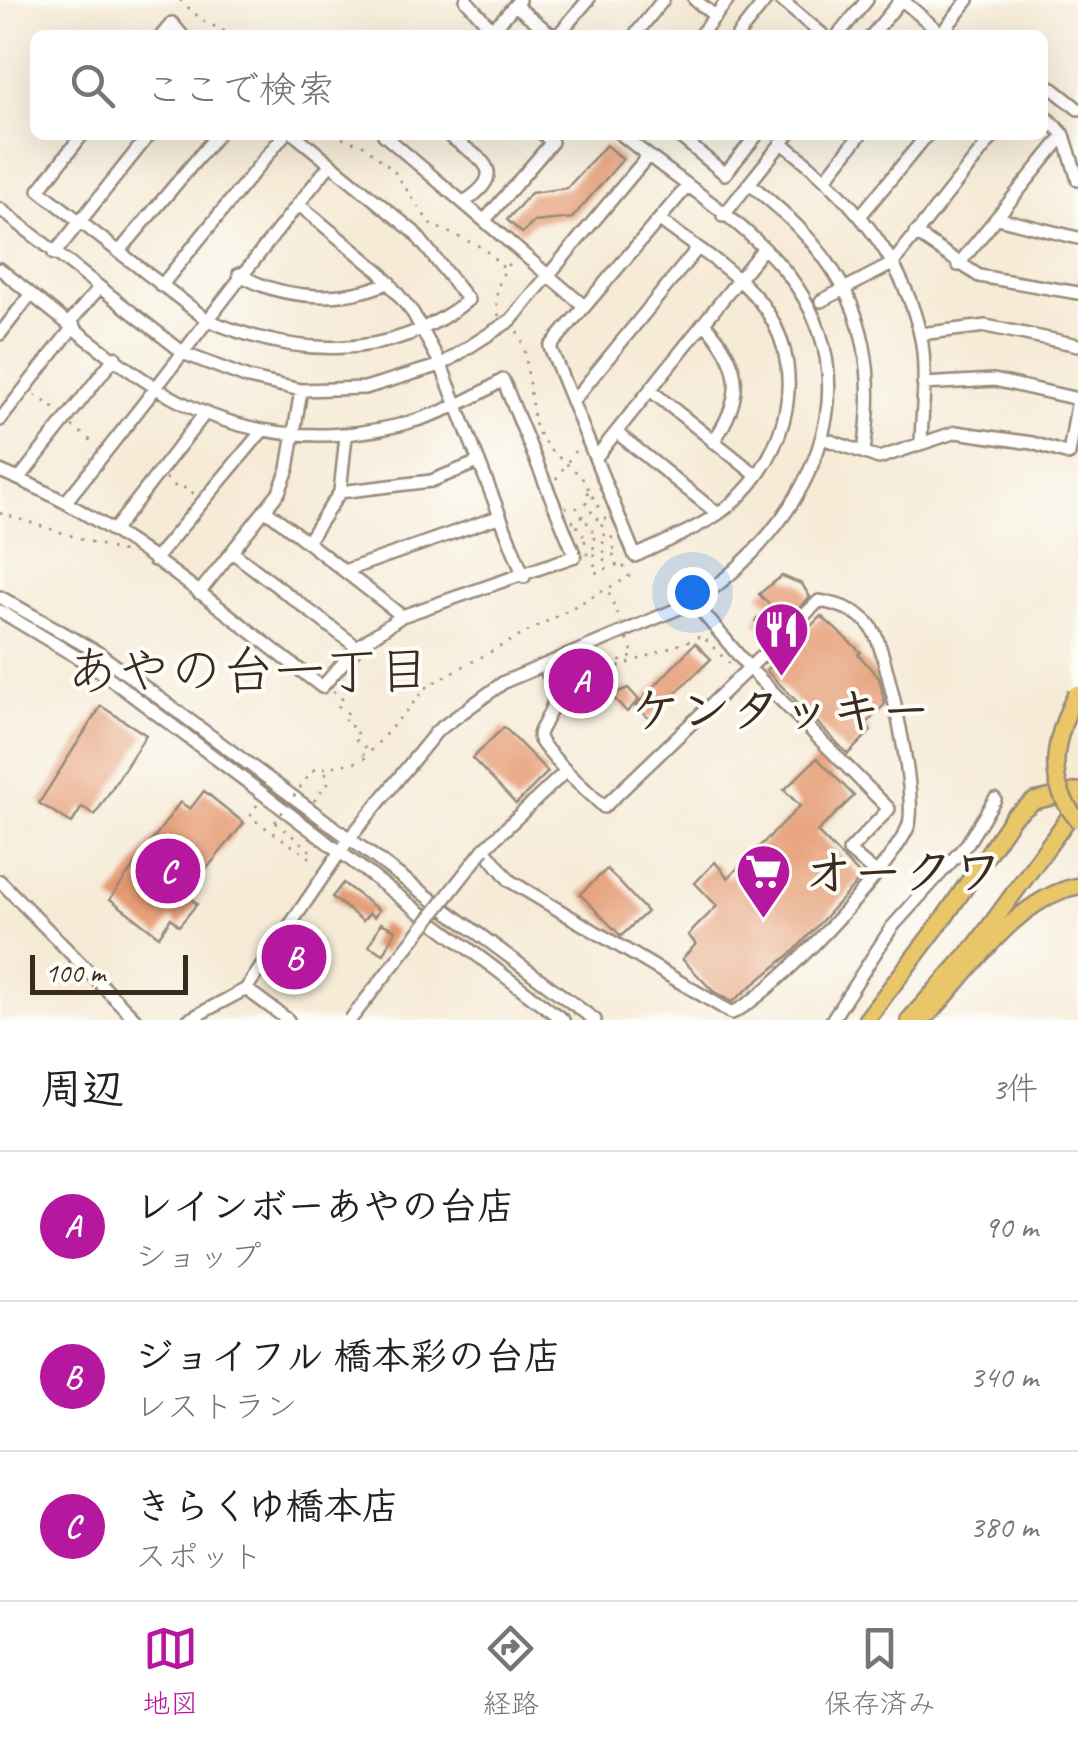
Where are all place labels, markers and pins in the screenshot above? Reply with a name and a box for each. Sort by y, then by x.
restaurant icon: ケンタッキー [751,599,811,678]
pin: A [548,644,614,718]
place label: ケンタッキー [631,679,931,742]
pin: C [136,834,200,908]
supermarket icon: オークワ [734,841,794,920]
place label: オークワ [803,841,1003,904]
pin: B [262,920,326,994]

